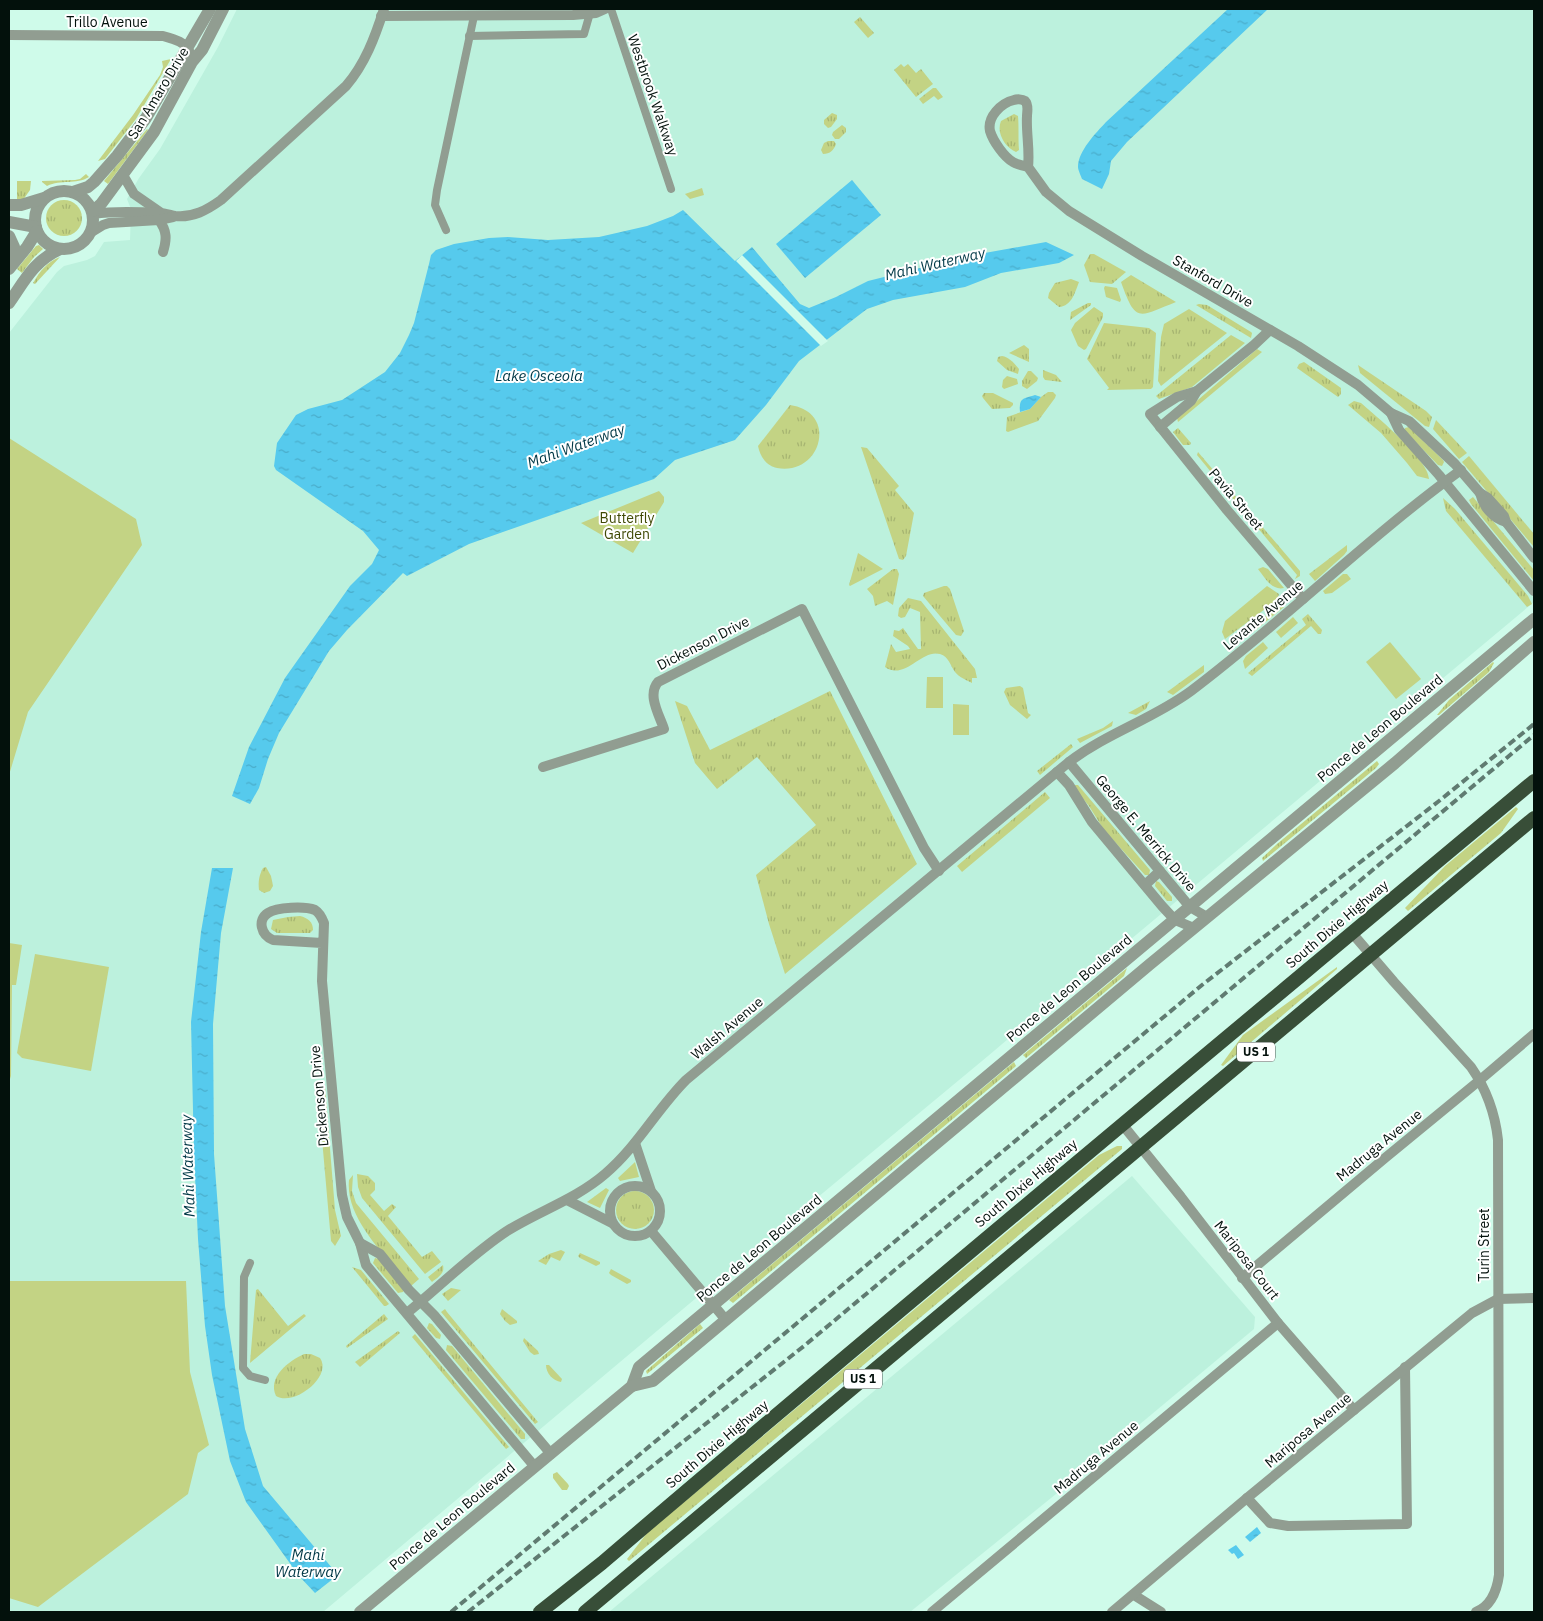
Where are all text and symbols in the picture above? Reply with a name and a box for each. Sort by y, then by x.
street label: Trillo Avenue [66,13,148,31]
street label: Westbrook Walkway [624,32,682,158]
street label: San Amaro Drive [123,43,193,142]
water label: Mahi Waterway [883,243,988,284]
street label: Stanford Drive [1170,251,1257,311]
water label: Lake Osceola [495,366,583,385]
water label: Mahi Waterway [524,419,628,472]
street label: Pavia Street [1205,464,1267,534]
park label: Butterfly Garden [600,509,654,543]
street label: Levante Avenue [1219,576,1307,654]
street label: Dickenson Drive [654,612,752,674]
street label: Ponce de Leon Boulevard [1314,670,1446,786]
street label: George E. Merrick Drive [1092,771,1200,895]
street label: South Dixie Highway [1282,876,1392,972]
street label: Ponce de Leon Boulevard [1003,930,1135,1046]
street label: Walsh Avenue [687,992,767,1063]
road number: US 1 [1237,1042,1275,1062]
street label: Dickenson Drive [306,1045,332,1147]
street label: Madruga Avenue [1333,1105,1426,1185]
water label: Mahi Waterway [176,1114,199,1218]
street label: South Dixie Highway [971,1135,1081,1231]
street label: Ponce de Leon Boulevard [693,1190,825,1306]
street label: Turin Street [1475,1208,1493,1282]
street label: Mariposa Court [1210,1217,1284,1303]
road number: US 1 [844,1370,882,1388]
street label: Mariposa Avenue [1261,1388,1355,1472]
street label: South Dixie Highway [662,1396,772,1492]
street label: Madruga Avenue [1050,1416,1142,1498]
street label: Ponce de Leon Boulevard [386,1458,518,1574]
water label: Mahi Waterway [275,1545,342,1581]

